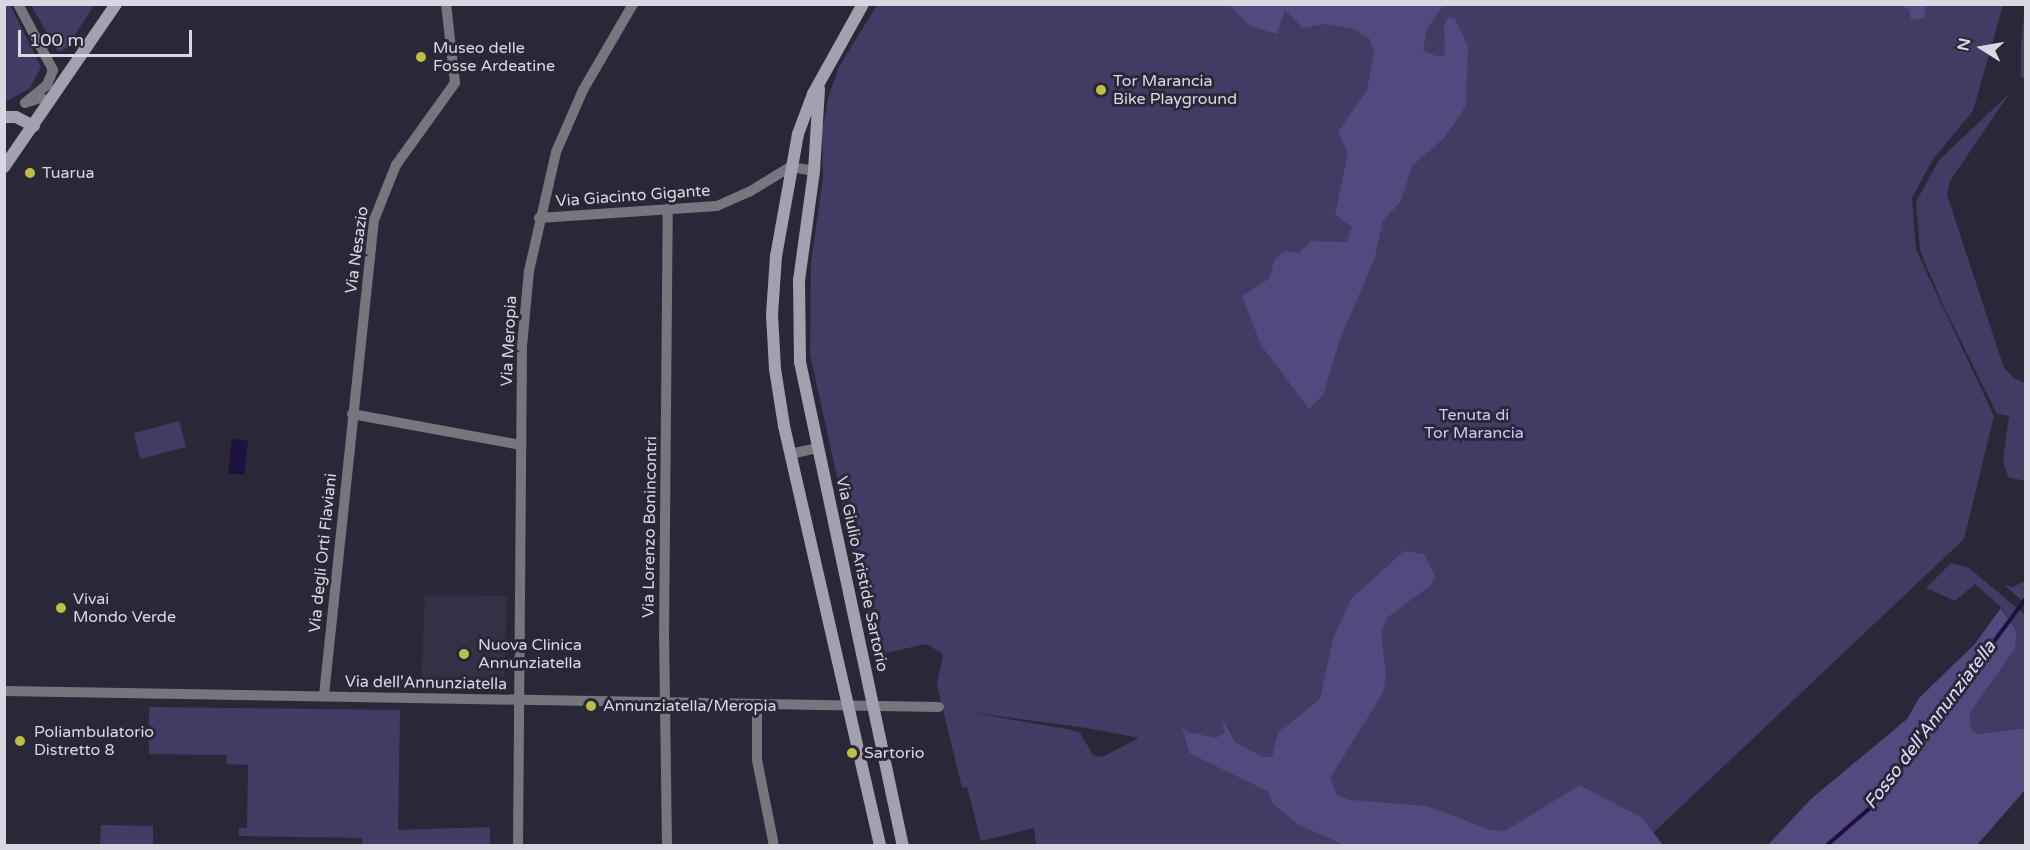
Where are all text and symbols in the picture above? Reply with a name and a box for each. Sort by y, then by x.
scale bar [21,18,195,56]
north arrow [1952,18,2012,78]
text: 100 m [29,29,84,51]
text: N [1953,36,1975,53]
place label: Museo delle Fosse Ardeatine [433,38,555,76]
marker: Museo delle Fosse Ardeatine [414,50,428,64]
place label: Tor Marancia Bike Playground [1113,71,1237,109]
marker: Tor Marancia Bike Playground [1094,83,1108,97]
place label: Tuarua [42,163,94,183]
marker: Tuarua [23,166,37,180]
street label: Via Giacinto Gigante [555,181,711,211]
street label: Via Nesazio [341,205,373,295]
street label: Via Meropia [497,295,521,387]
park label: Tenuta di Tor Marancia [1424,405,1524,443]
street label: Via Lorenzo Bonincontri [639,436,661,618]
street label: Via degli Orti Flaviani [305,472,341,634]
street label: Via Giulio Aristide Sartorio [832,475,892,673]
place label: Vivai Mondo Verde [73,589,176,627]
marker: Vivai Mondo Verde [54,601,68,615]
place label: Nuova Clinica Annunziatella [478,635,582,673]
water label: Fosso dell'Annunziatella [1860,637,2000,813]
marker: Nuova Clinica Annunziatella [455,645,473,663]
street label: Via dell'Annunziatella [345,672,507,694]
place label: Annunziatella/Meropia [603,696,777,716]
marker: Annunziatella/Meropia [584,699,598,713]
place label: Poliambulatorio Distretto 8 [34,722,154,760]
marker: Poliambulatorio Distretto 8 [11,732,29,750]
place label: Sartorio [864,743,925,763]
marker: Sartorio [845,746,859,760]

